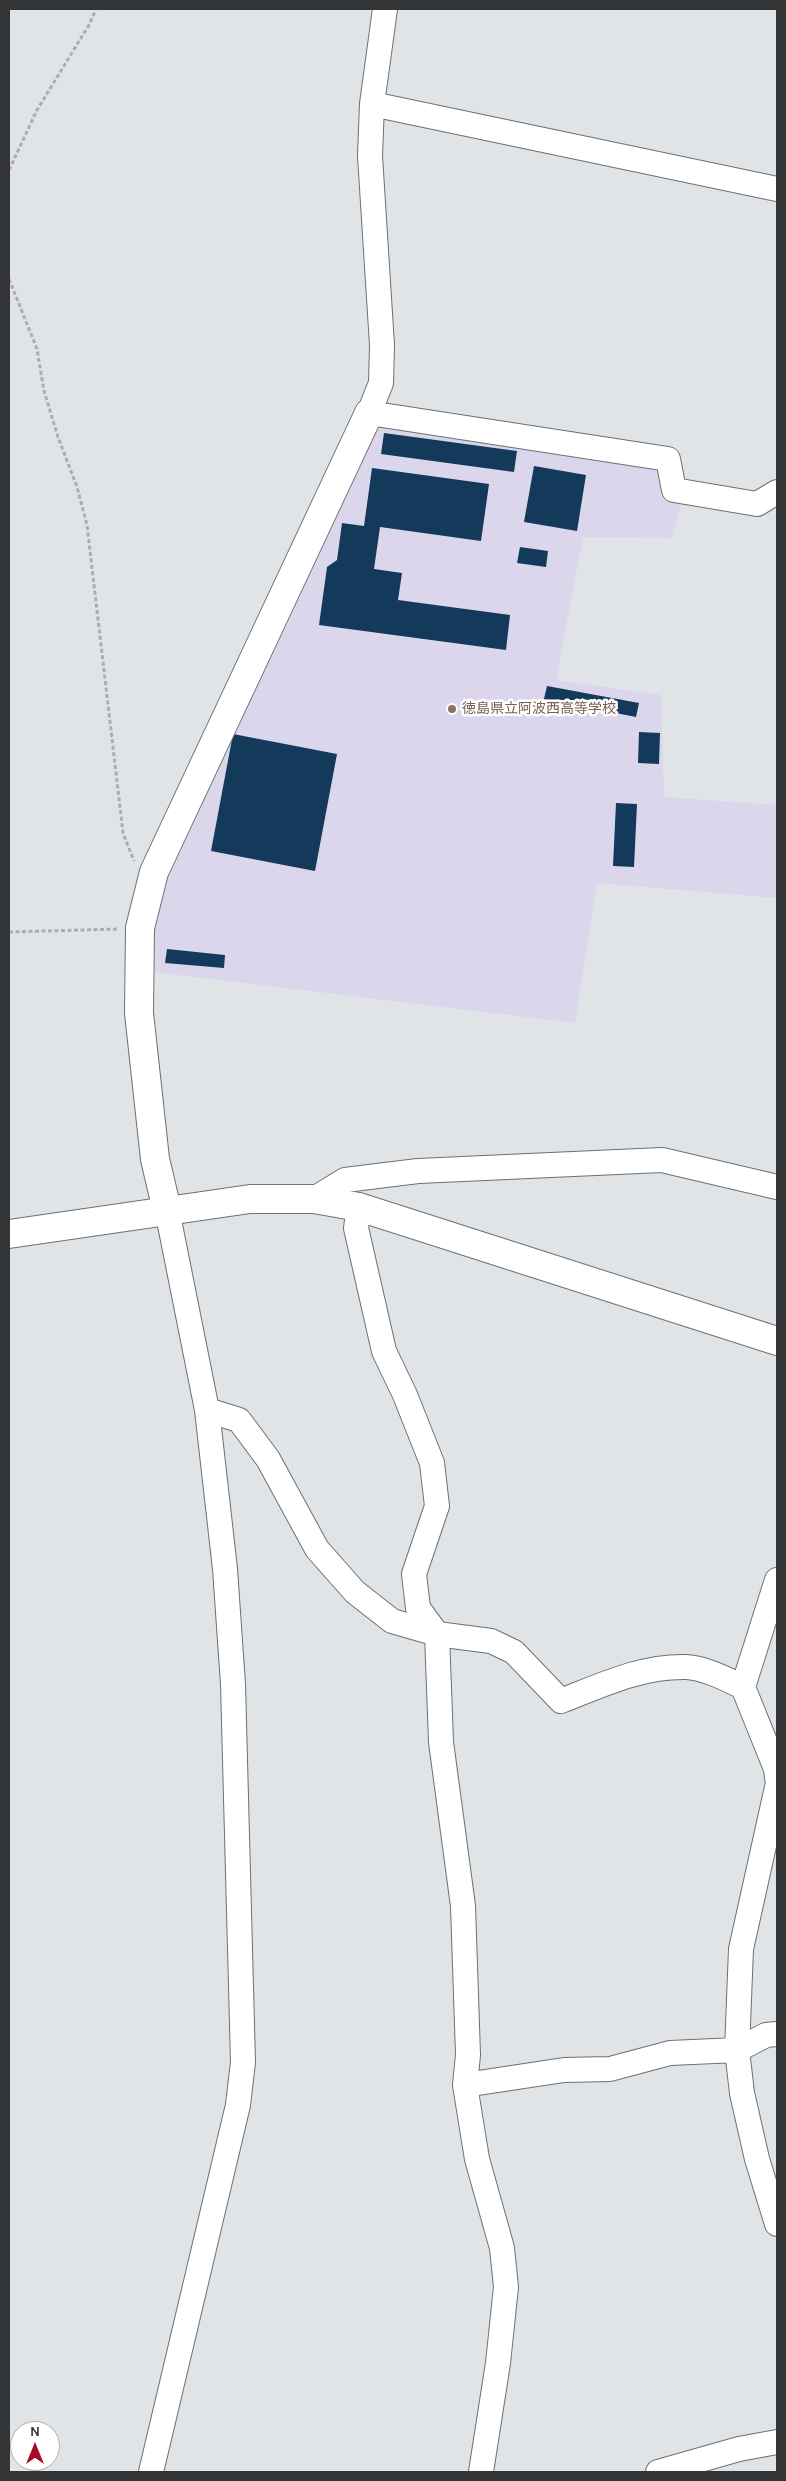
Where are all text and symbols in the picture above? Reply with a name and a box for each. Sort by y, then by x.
place label: 徳島県立阿波西高等学校 [462,701,616,717]
marker: 徳島県立阿波西高等学校 [446,703,458,715]
north arrow [10,2421,60,2471]
text: N [30,2423,40,2440]

